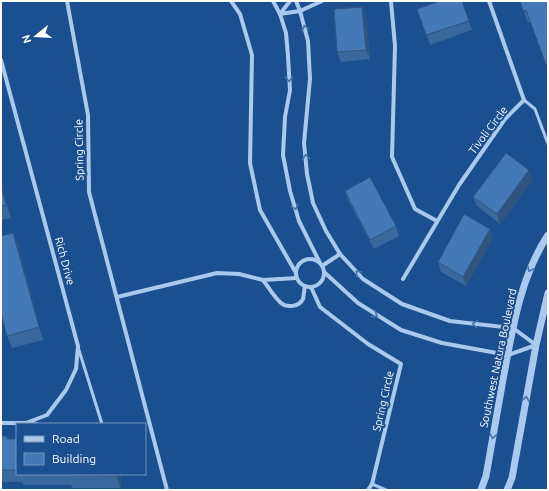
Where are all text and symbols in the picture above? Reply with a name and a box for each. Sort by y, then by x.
north arrow [16,16,56,56]
one-way arrow [301,25,310,32]
text: N [20,33,33,45]
one-way arrow [285,76,294,82]
street label: Tivoli Circle [466,104,510,156]
street label: Spring Circle [72,119,86,181]
one-way arrow [302,154,311,160]
one-way arrow [290,204,299,211]
street label: Rich Drive [53,236,77,286]
one-way arrow [527,265,535,273]
one-way arrow [355,270,362,278]
street label: Southwest Natura Boulevard [477,287,519,429]
one-way arrow [371,310,378,318]
one-way arrow [472,320,478,329]
street label: Spring Circle [370,370,396,432]
one-way arrow [521,395,530,402]
legend [16,423,146,475]
text: Road [52,432,80,445]
one-way arrow [490,433,498,439]
text: Building [52,452,96,465]

